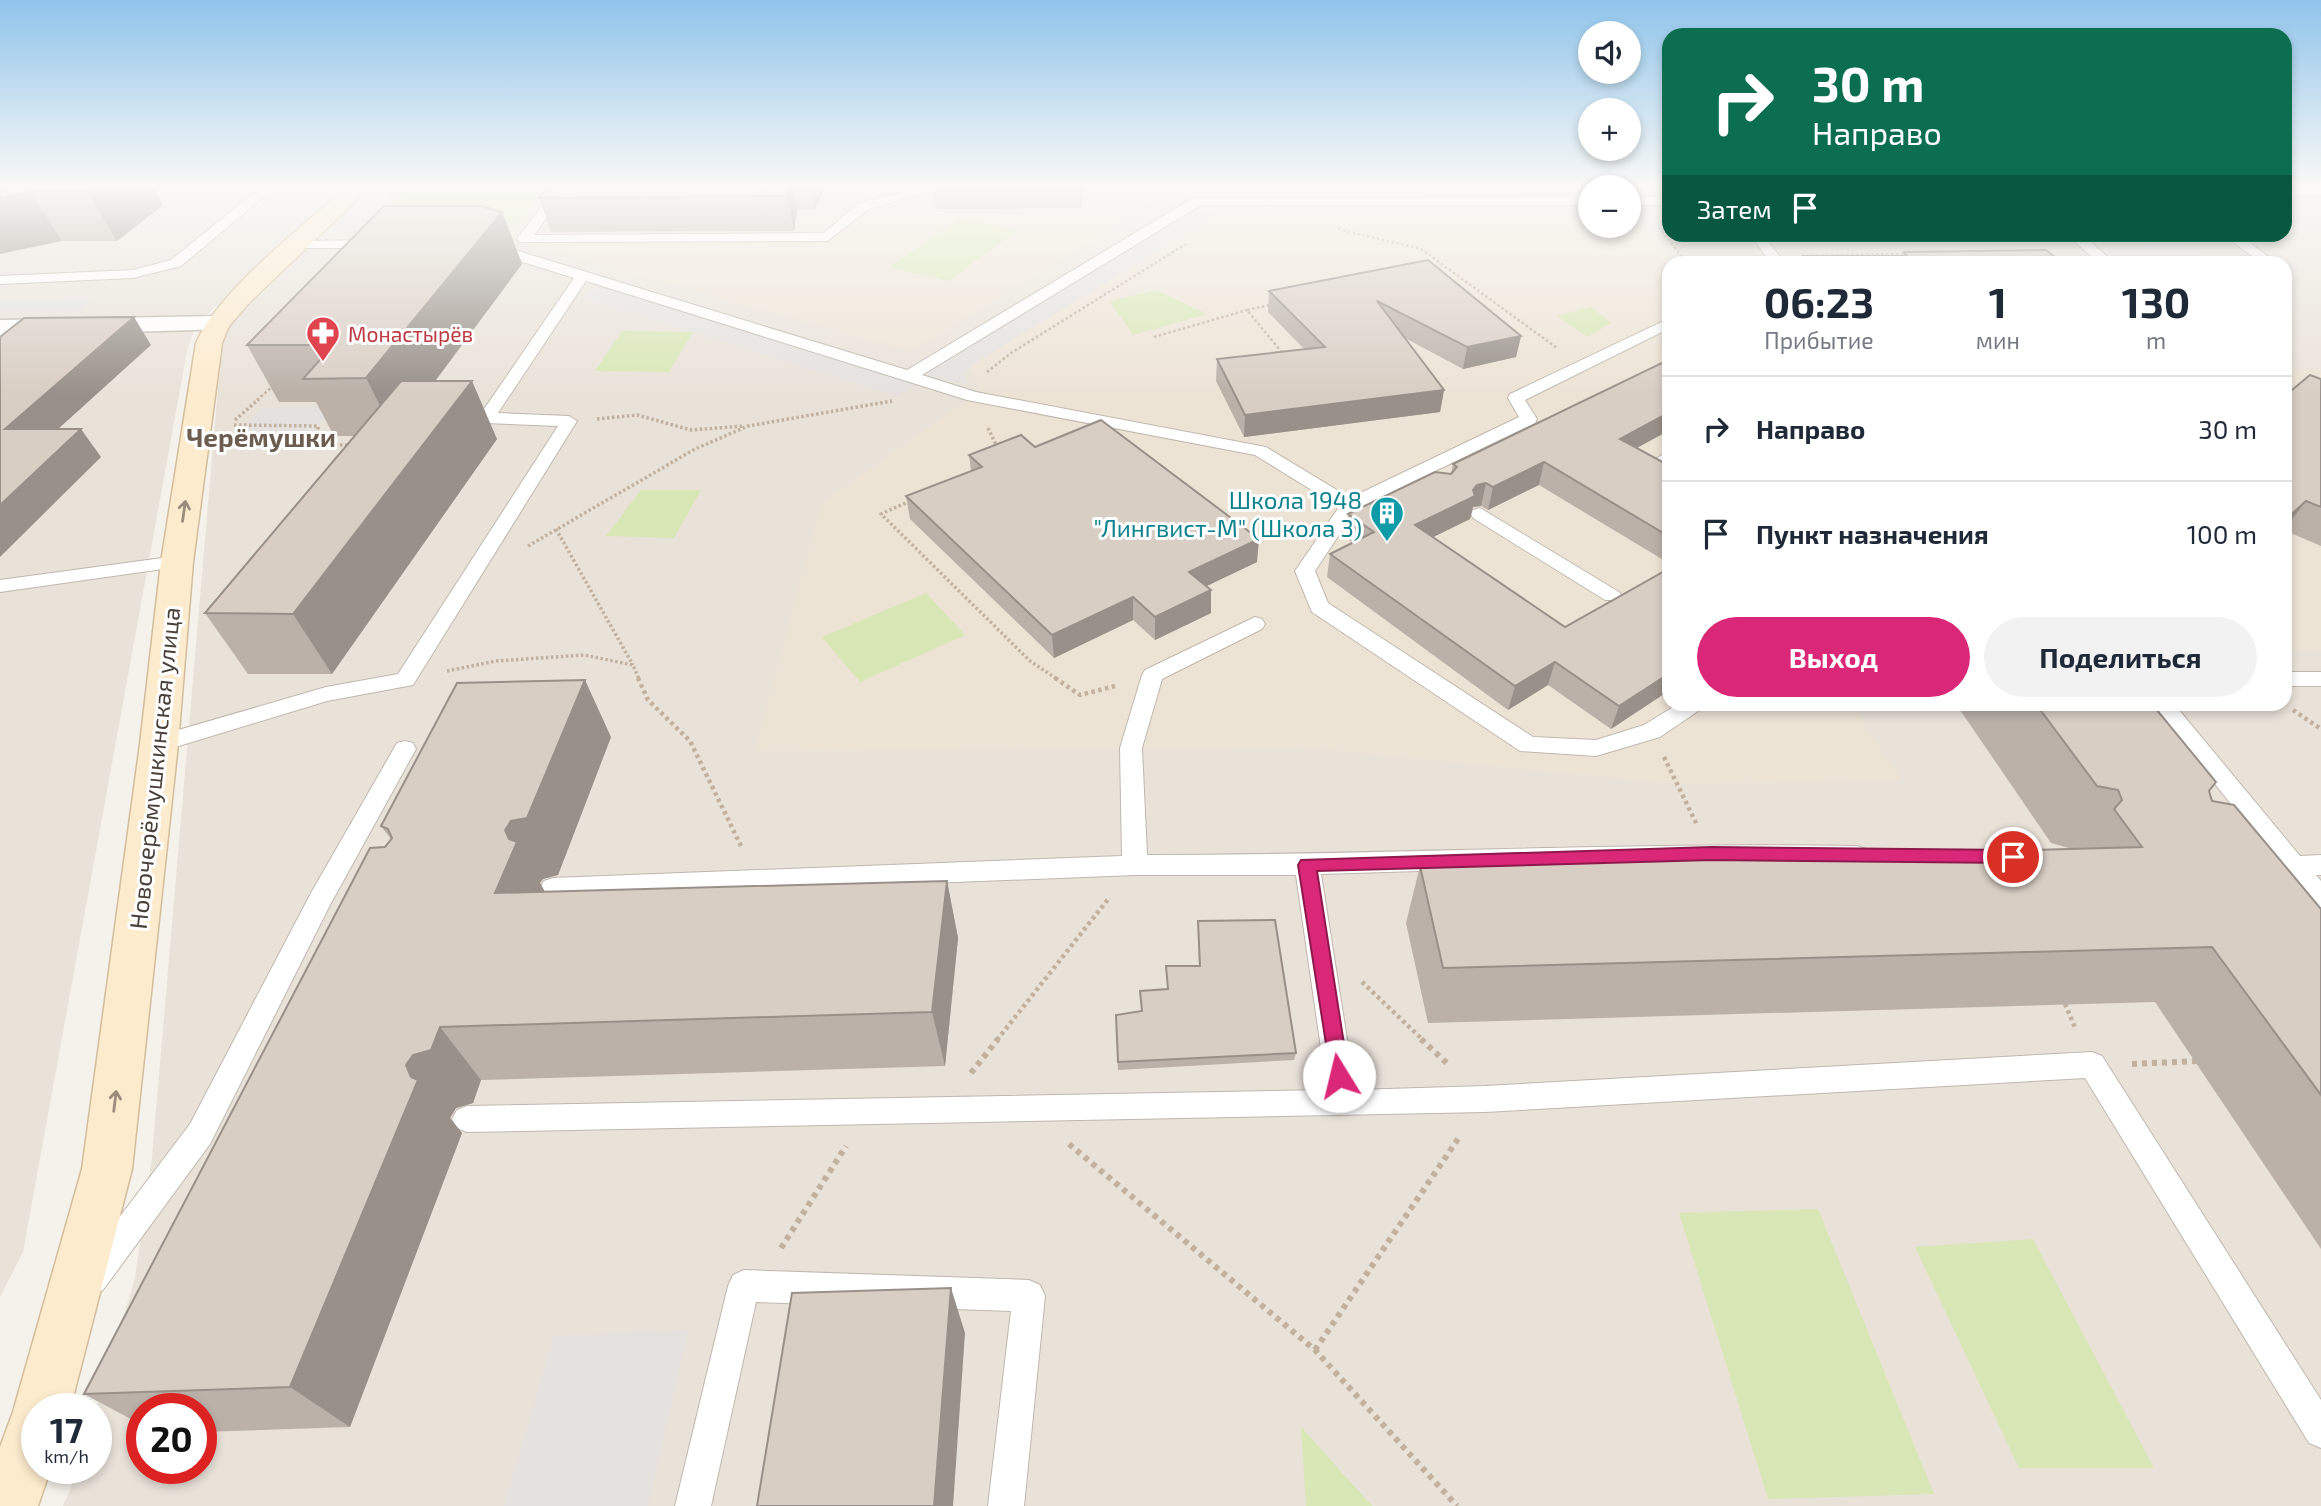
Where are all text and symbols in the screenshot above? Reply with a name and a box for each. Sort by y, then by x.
map controls [1578,21,1641,238]
button: sound [1578,21,1641,84]
text: 30 m [1812,53,1924,112]
icon: right [1697,56,1788,147]
button: + [1578,98,1641,161]
text: Направо [1812,113,1942,151]
button: − [1578,175,1641,238]
icon: arrive [1786,189,1824,227]
text: Затем [1697,193,1772,224]
text: 06:23 [1764,276,1874,326]
text: 1 [1989,276,2007,326]
text: 130 [2122,276,2190,326]
pharmacy icon: Монастырёв [304,314,342,363]
place label: Монастырёв [348,321,473,346]
text: Прибытие [1764,326,1874,354]
text: мин [1976,326,2020,354]
text: m [2146,326,2166,354]
icon: right [1697,410,1735,448]
text: Направо [1756,413,1865,444]
text: 30 m [2198,413,2257,444]
district label: Черёмушки [186,421,336,452]
place label: Школа 1948 "Лингвист-М" (Школа 3) [1093,485,1362,542]
building icon: Школа 1948 "Лингвист-М" (Школа 3) [1368,494,1406,543]
one-way arrow [178,500,191,523]
icon: arrive [1697,515,1735,553]
text: Пункт назначения [1756,518,1989,549]
text: 100 m [2187,518,2257,549]
street label: Новочерёмушкинская улица [123,606,186,931]
button: Выход [1697,617,1970,697]
button: Поделиться [1984,617,2257,697]
pin [1983,827,2043,887]
icon: arrive [1994,838,2032,876]
position arrow [1302,1039,1376,1113]
one-way arrow [109,1090,122,1113]
speed limit sign: 20 [126,1393,217,1484]
text: 17 [50,1408,83,1450]
text: km/h [44,1445,89,1467]

